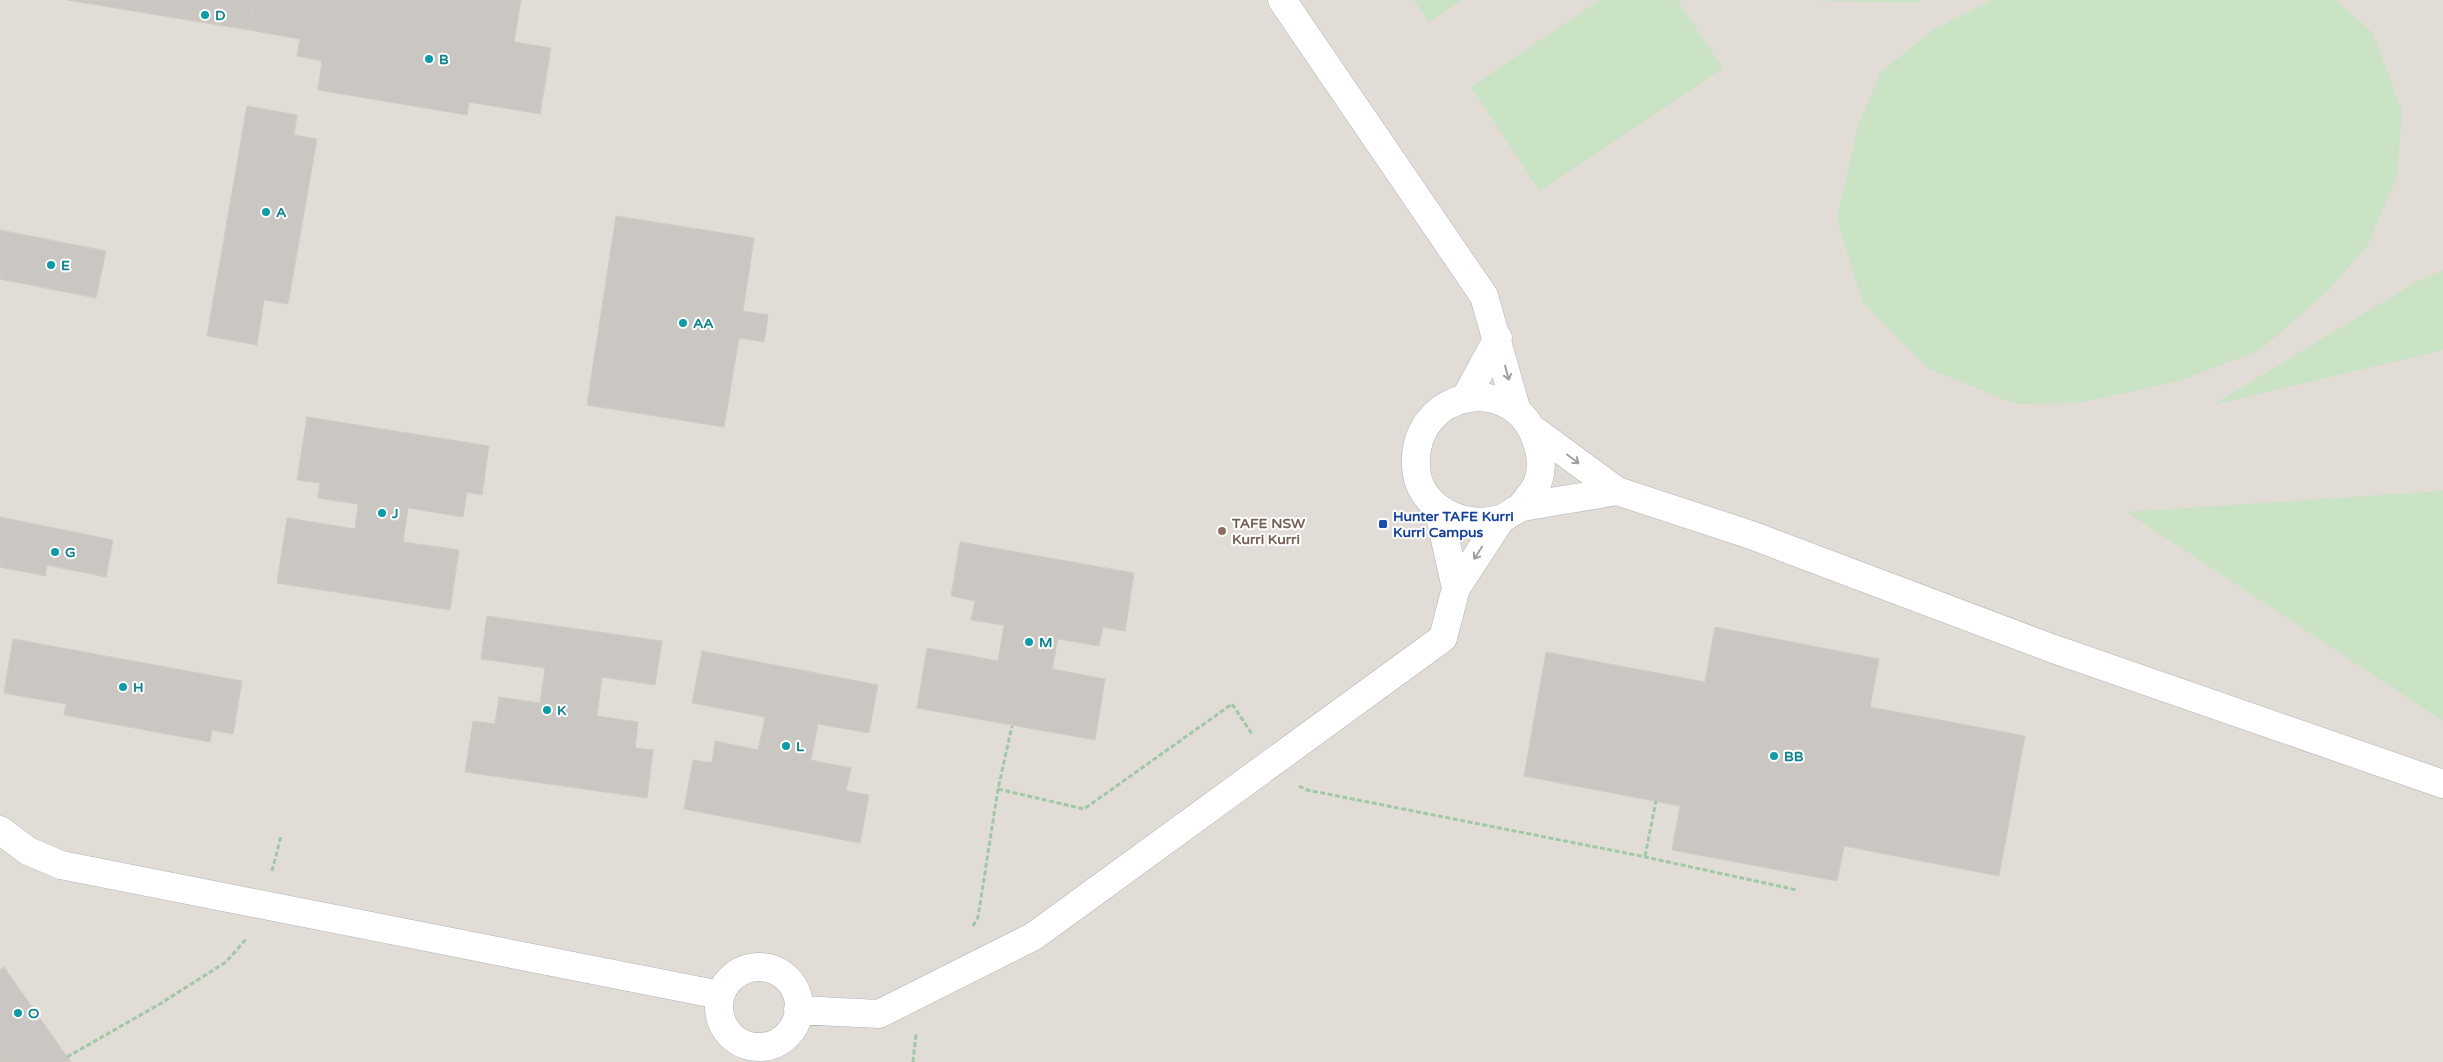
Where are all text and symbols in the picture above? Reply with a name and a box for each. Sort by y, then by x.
place label: D [215,7,226,24]
marker: D [199,9,211,21]
place label: B [439,51,449,68]
marker: B [423,53,435,65]
place label: A [276,204,287,221]
marker: A [260,206,272,218]
place label: E [61,257,70,274]
marker: E [45,259,57,271]
place label: AA [693,315,714,332]
marker: AA [677,317,689,329]
one-way arrow [1503,365,1512,381]
one-way arrow [1566,454,1580,464]
place label: J [391,505,399,522]
marker: J [376,507,388,519]
place label: Hunter TAFE Kurri Kurri Campus [1393,508,1514,541]
place label: TAFE NSW Kurri Kurri [1231,515,1306,548]
marker: Hunter TAFE Kurri Kurri Campus [1377,518,1389,530]
marker: TAFE NSW Kurri Kurri [1216,525,1228,537]
place label: G [65,544,76,561]
marker: G [49,546,61,558]
one-way arrow [1473,546,1483,560]
place label: M [1039,634,1053,651]
marker: M [1023,636,1035,648]
place label: H [133,679,144,696]
marker: H [117,681,129,693]
place label: K [557,702,567,719]
marker: K [541,704,553,716]
place label: L [796,738,805,755]
marker: L [780,740,792,752]
place label: BB [1784,748,1804,765]
marker: BB [1768,750,1780,762]
place label: O [28,1005,39,1022]
marker: O [12,1007,24,1019]

